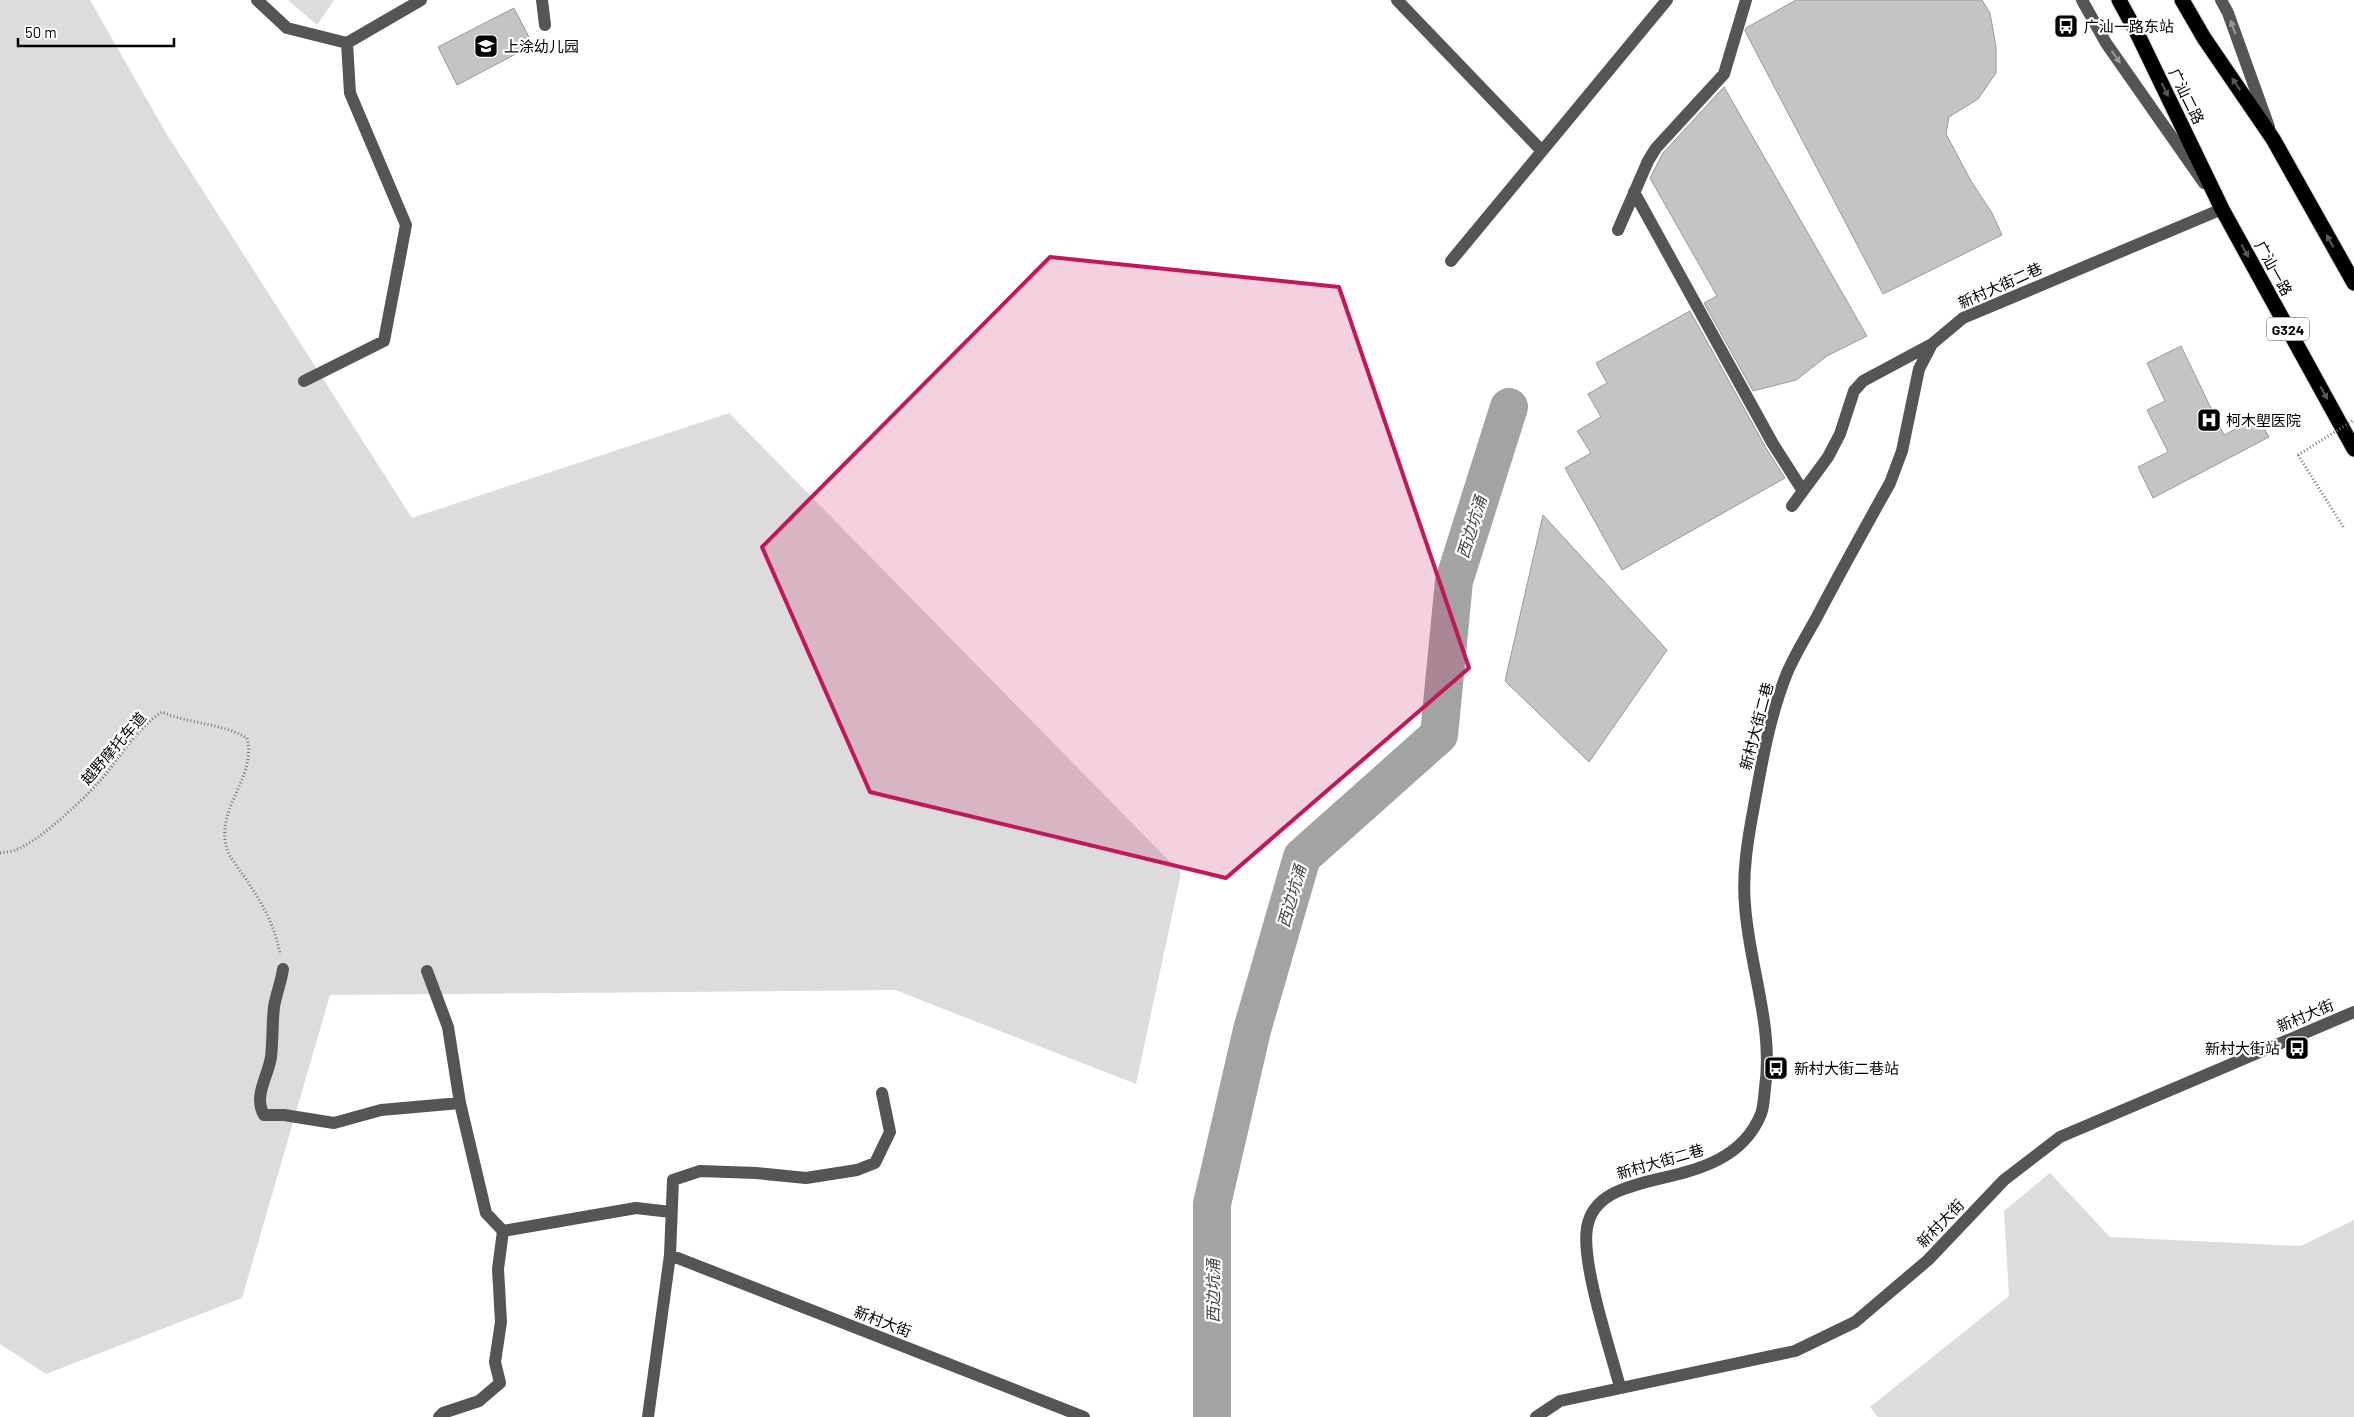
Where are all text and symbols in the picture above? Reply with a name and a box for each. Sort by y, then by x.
bus stop icon: 广汕一路东站 [2053,13,2079,39]
scale bar [18,15,174,47]
place label: 广汕一路东站 [2084,17,2174,35]
one-way arrow [2229,19,2237,34]
text: 50 m [25,23,57,41]
school or university icon: 上涂幼儿园 [473,33,499,59]
place label: 上涂幼儿园 [504,37,579,55]
one-way arrow [2111,50,2121,64]
street label: 广汕二路 [2166,65,2208,127]
one-way arrow [2231,78,2241,91]
one-way arrow [2161,83,2169,97]
one-way arrow [2326,234,2335,248]
street label: 广汕一路 [2252,237,2296,299]
one-way arrow [2241,244,2249,259]
street label: 新村大街二巷 [1955,258,2045,312]
road number: G324 [2267,318,2309,340]
one-way arrow [2319,387,2328,400]
hospital icon: 柯木塱医院 [2196,407,2222,433]
place label: 柯木塱医院 [2226,411,2301,429]
water label: 西边坑涌 [1453,492,1490,560]
street label: 新村大街二巷 [1736,680,1776,772]
street label: 越野摩托车道 [77,708,149,788]
water label: 西边坑涌 [1273,861,1310,929]
street label: 新村大街 [2274,995,2336,1035]
bus stop icon: 新村大街站 [2284,1035,2310,1061]
place label: 新村大街站 [2205,1039,2280,1057]
bus stop icon: 新村大街二巷站 [1763,1055,1789,1081]
place label: 新村大街二巷站 [1794,1059,1899,1077]
street label: 新村大街二巷 [1614,1140,1706,1182]
street label: 新村大街 [1913,1195,1967,1251]
water label: 西边坑涌 [1203,1257,1222,1323]
street label: 新村大街 [852,1302,914,1340]

